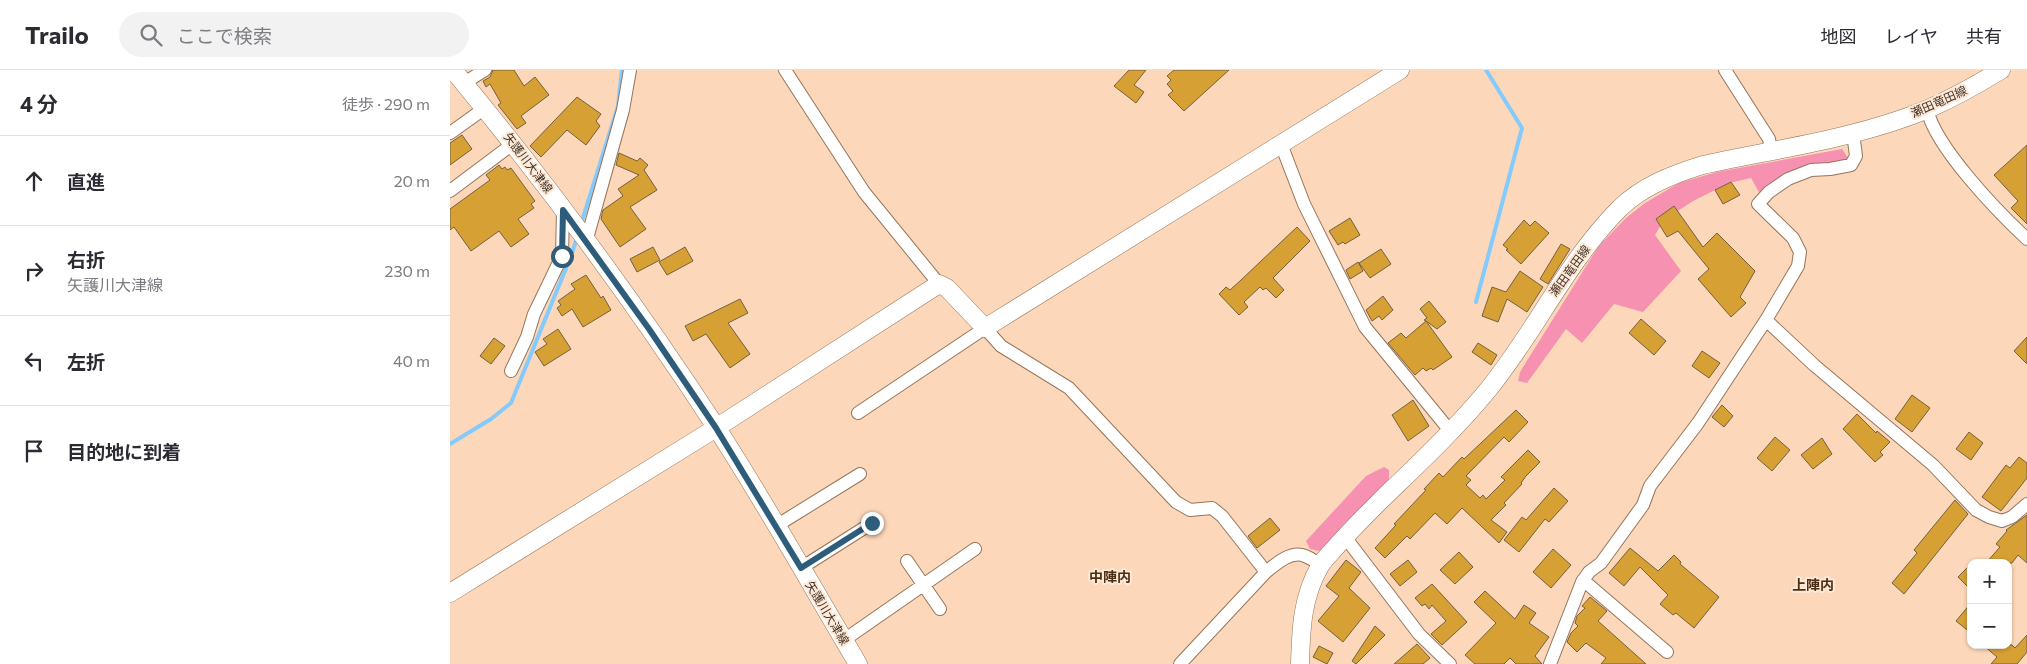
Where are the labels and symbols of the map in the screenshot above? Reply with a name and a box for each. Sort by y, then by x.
street label: 瀬田竜田線 [1908,82,1969,120]
street label: 矢護川大津線 [502,129,556,195]
street label: 瀬田竜田線 [1546,242,1592,299]
route start [551,245,574,268]
route end [861,512,884,535]
district label: 中陣内 [1089,568,1131,585]
district label: 上陣内 [1792,576,1834,593]
street label: 矢護川大津線 [803,578,852,647]

